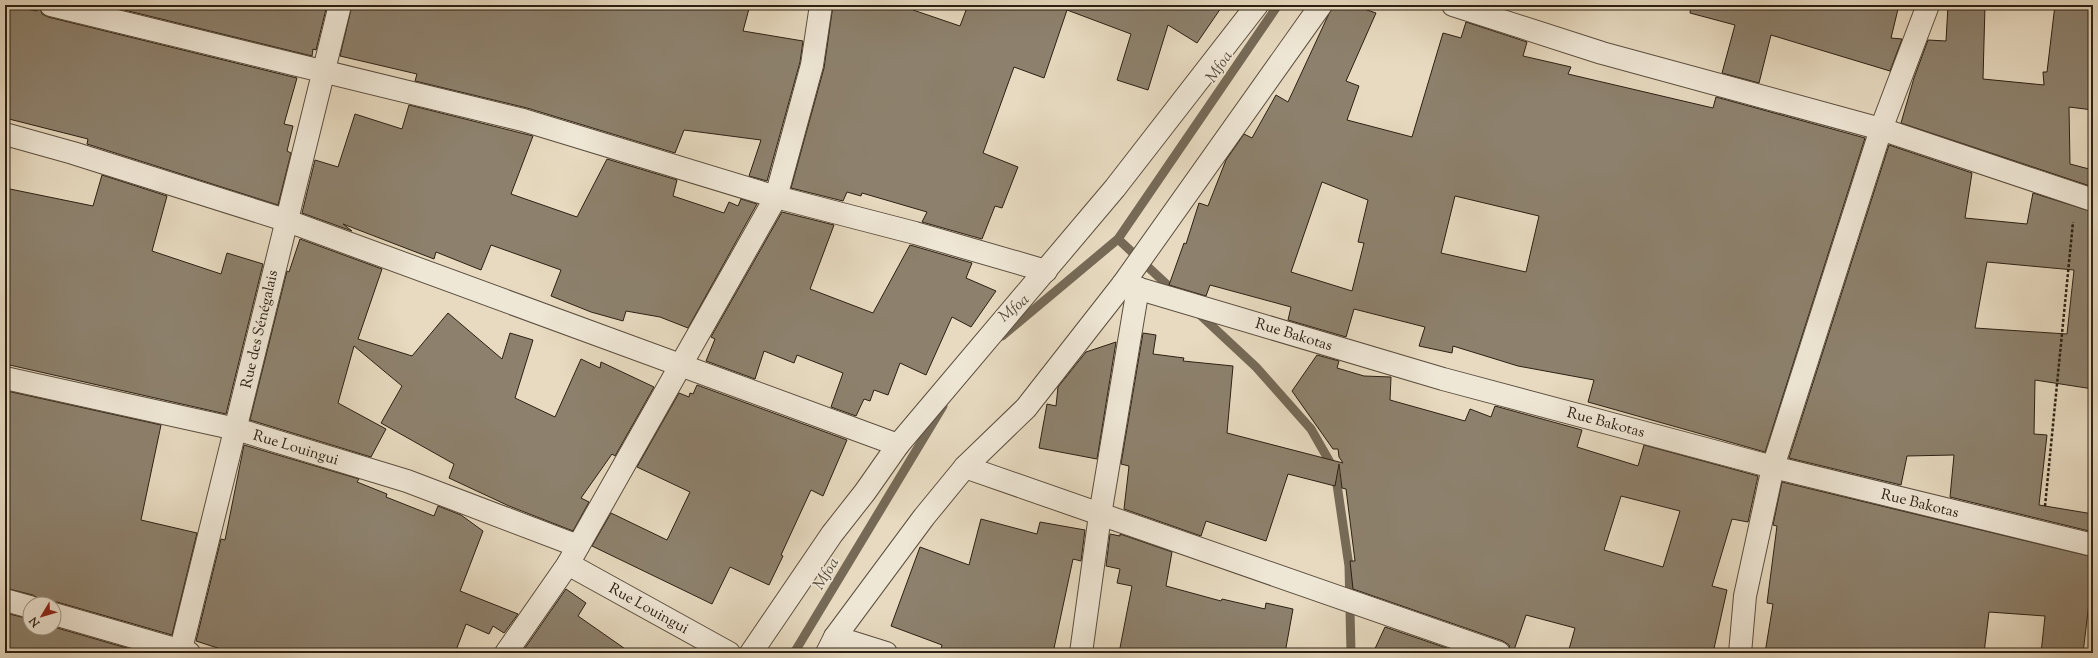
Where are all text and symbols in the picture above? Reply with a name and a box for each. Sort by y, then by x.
water label: Mfoa [1201,47,1239,88]
street label: Rue des Sénégalais [237,268,284,391]
water label: Mfoa [994,289,1035,329]
street label: Rue Bakotas [1252,314,1335,357]
street label: Rue Bakotas [1564,403,1647,444]
street label: Rue Louingui [250,425,341,471]
street label: Rue Bakotas [1879,485,1961,524]
water label: Mfoa [808,554,846,595]
street label: Rue Louingui [605,579,692,640]
north arrow [22,596,62,636]
text: N [26,613,45,631]

